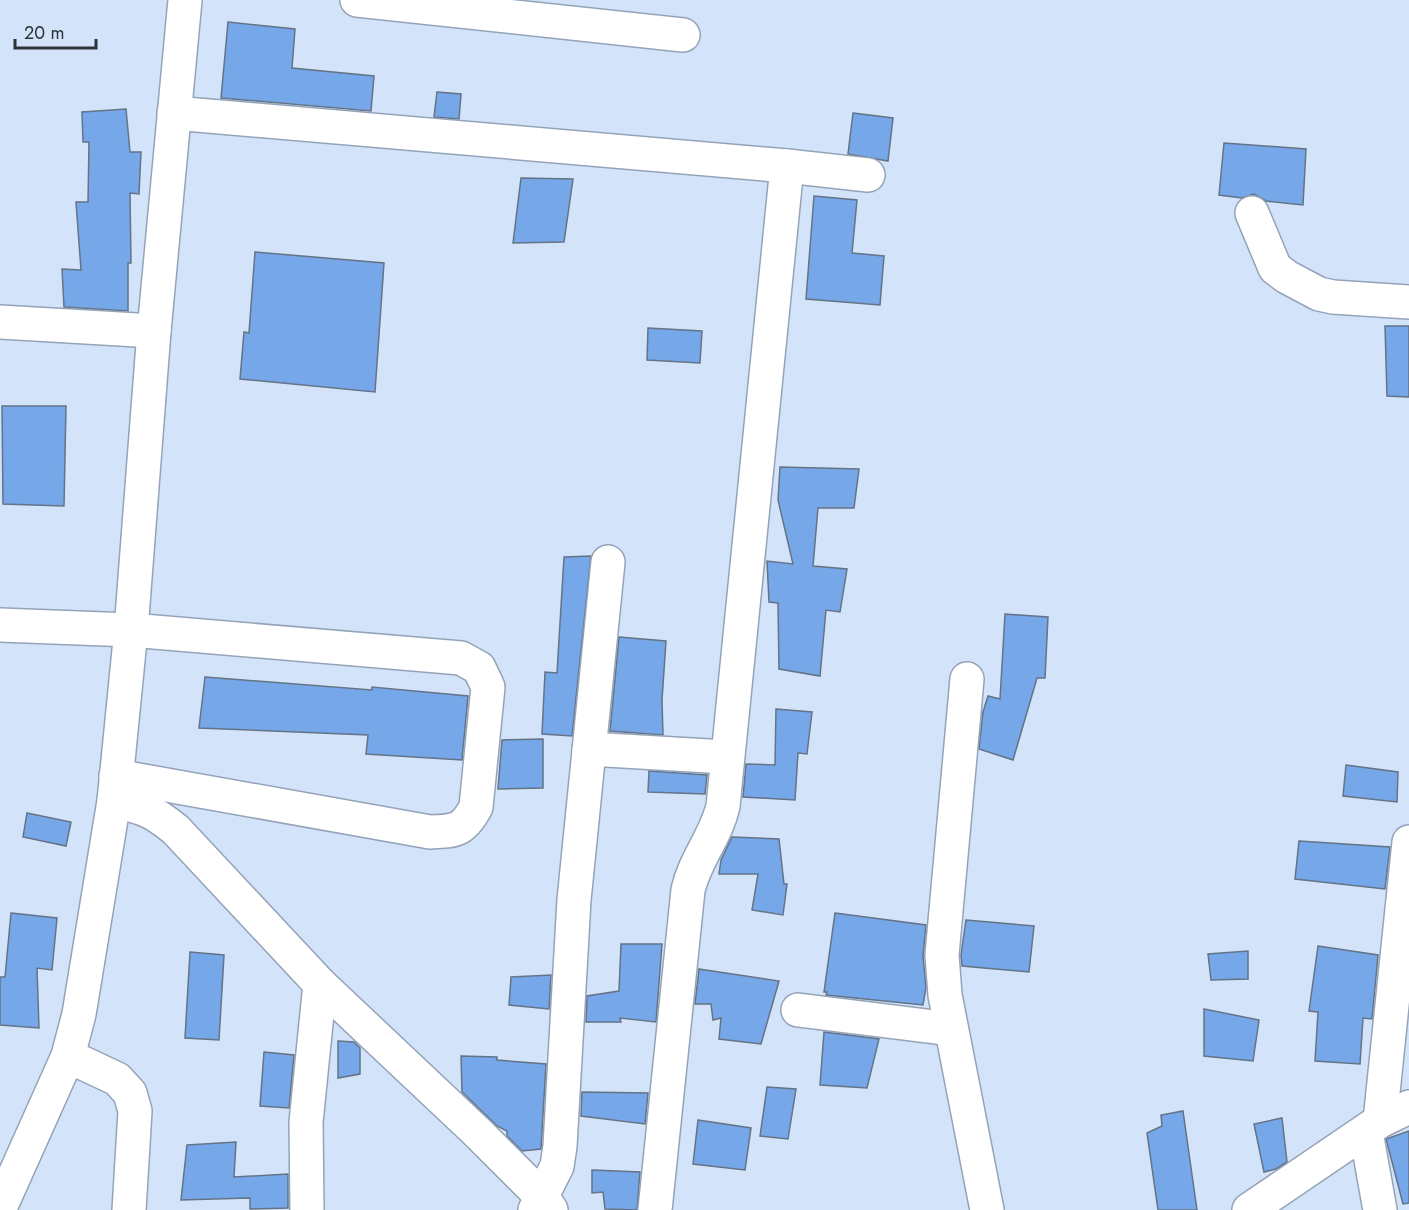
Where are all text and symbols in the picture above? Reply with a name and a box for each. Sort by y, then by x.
scale bar [15,12,96,50]
text: 20 m [24,20,64,46]

